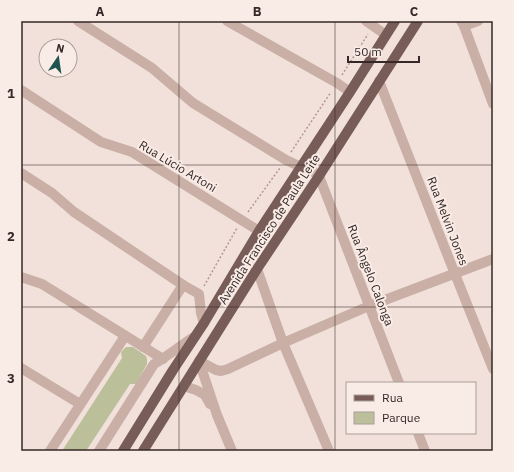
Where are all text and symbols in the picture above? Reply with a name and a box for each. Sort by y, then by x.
text: A [96,3,105,20]
text: B [253,3,262,20]
text: C [410,3,419,20]
north arrow [38,38,78,78]
scale bar [348,38,419,64]
text: N [55,41,66,56]
text: 50 m [354,44,382,59]
text: 1 [7,85,15,102]
street label: Rua Lúcio Artoni [136,137,220,195]
street label: Avenida Francisco de Paula Leite [215,151,323,307]
street label: Rua Melvin Jones [424,174,472,268]
street label: Rua Ângelo Calonga [345,222,397,328]
text: 2 [7,228,15,245]
text: 3 [7,370,15,387]
legend [346,382,476,434]
text: Rua [382,390,403,405]
text: Parque [382,410,421,425]

